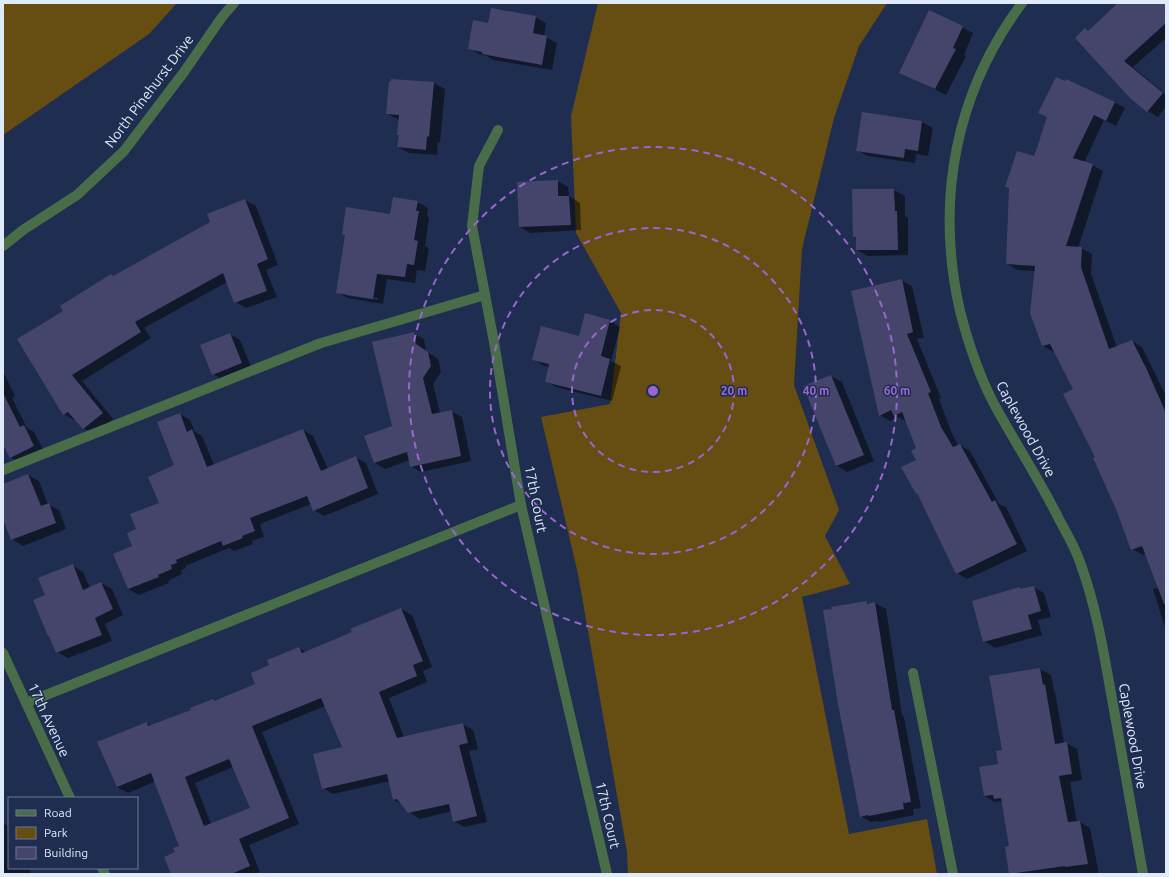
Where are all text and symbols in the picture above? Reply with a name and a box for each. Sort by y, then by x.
street label: North Pinehurst Drive [101,32,197,150]
street label: Caplewood Drive [993,378,1059,480]
centre of rings [646,384,660,398]
text: 20 m [721,384,747,397]
text: 40 m [803,384,829,397]
text: 60 m [884,384,910,397]
street label: 17th Court [522,464,550,534]
street label: 17th Avenue [25,681,73,759]
street label: Caplewood Drive [1116,682,1150,790]
street label: 17th Court [593,780,624,850]
legend [8,797,138,869]
text: Road [44,806,72,819]
text: Park [44,826,68,839]
text: Building [44,846,88,859]

